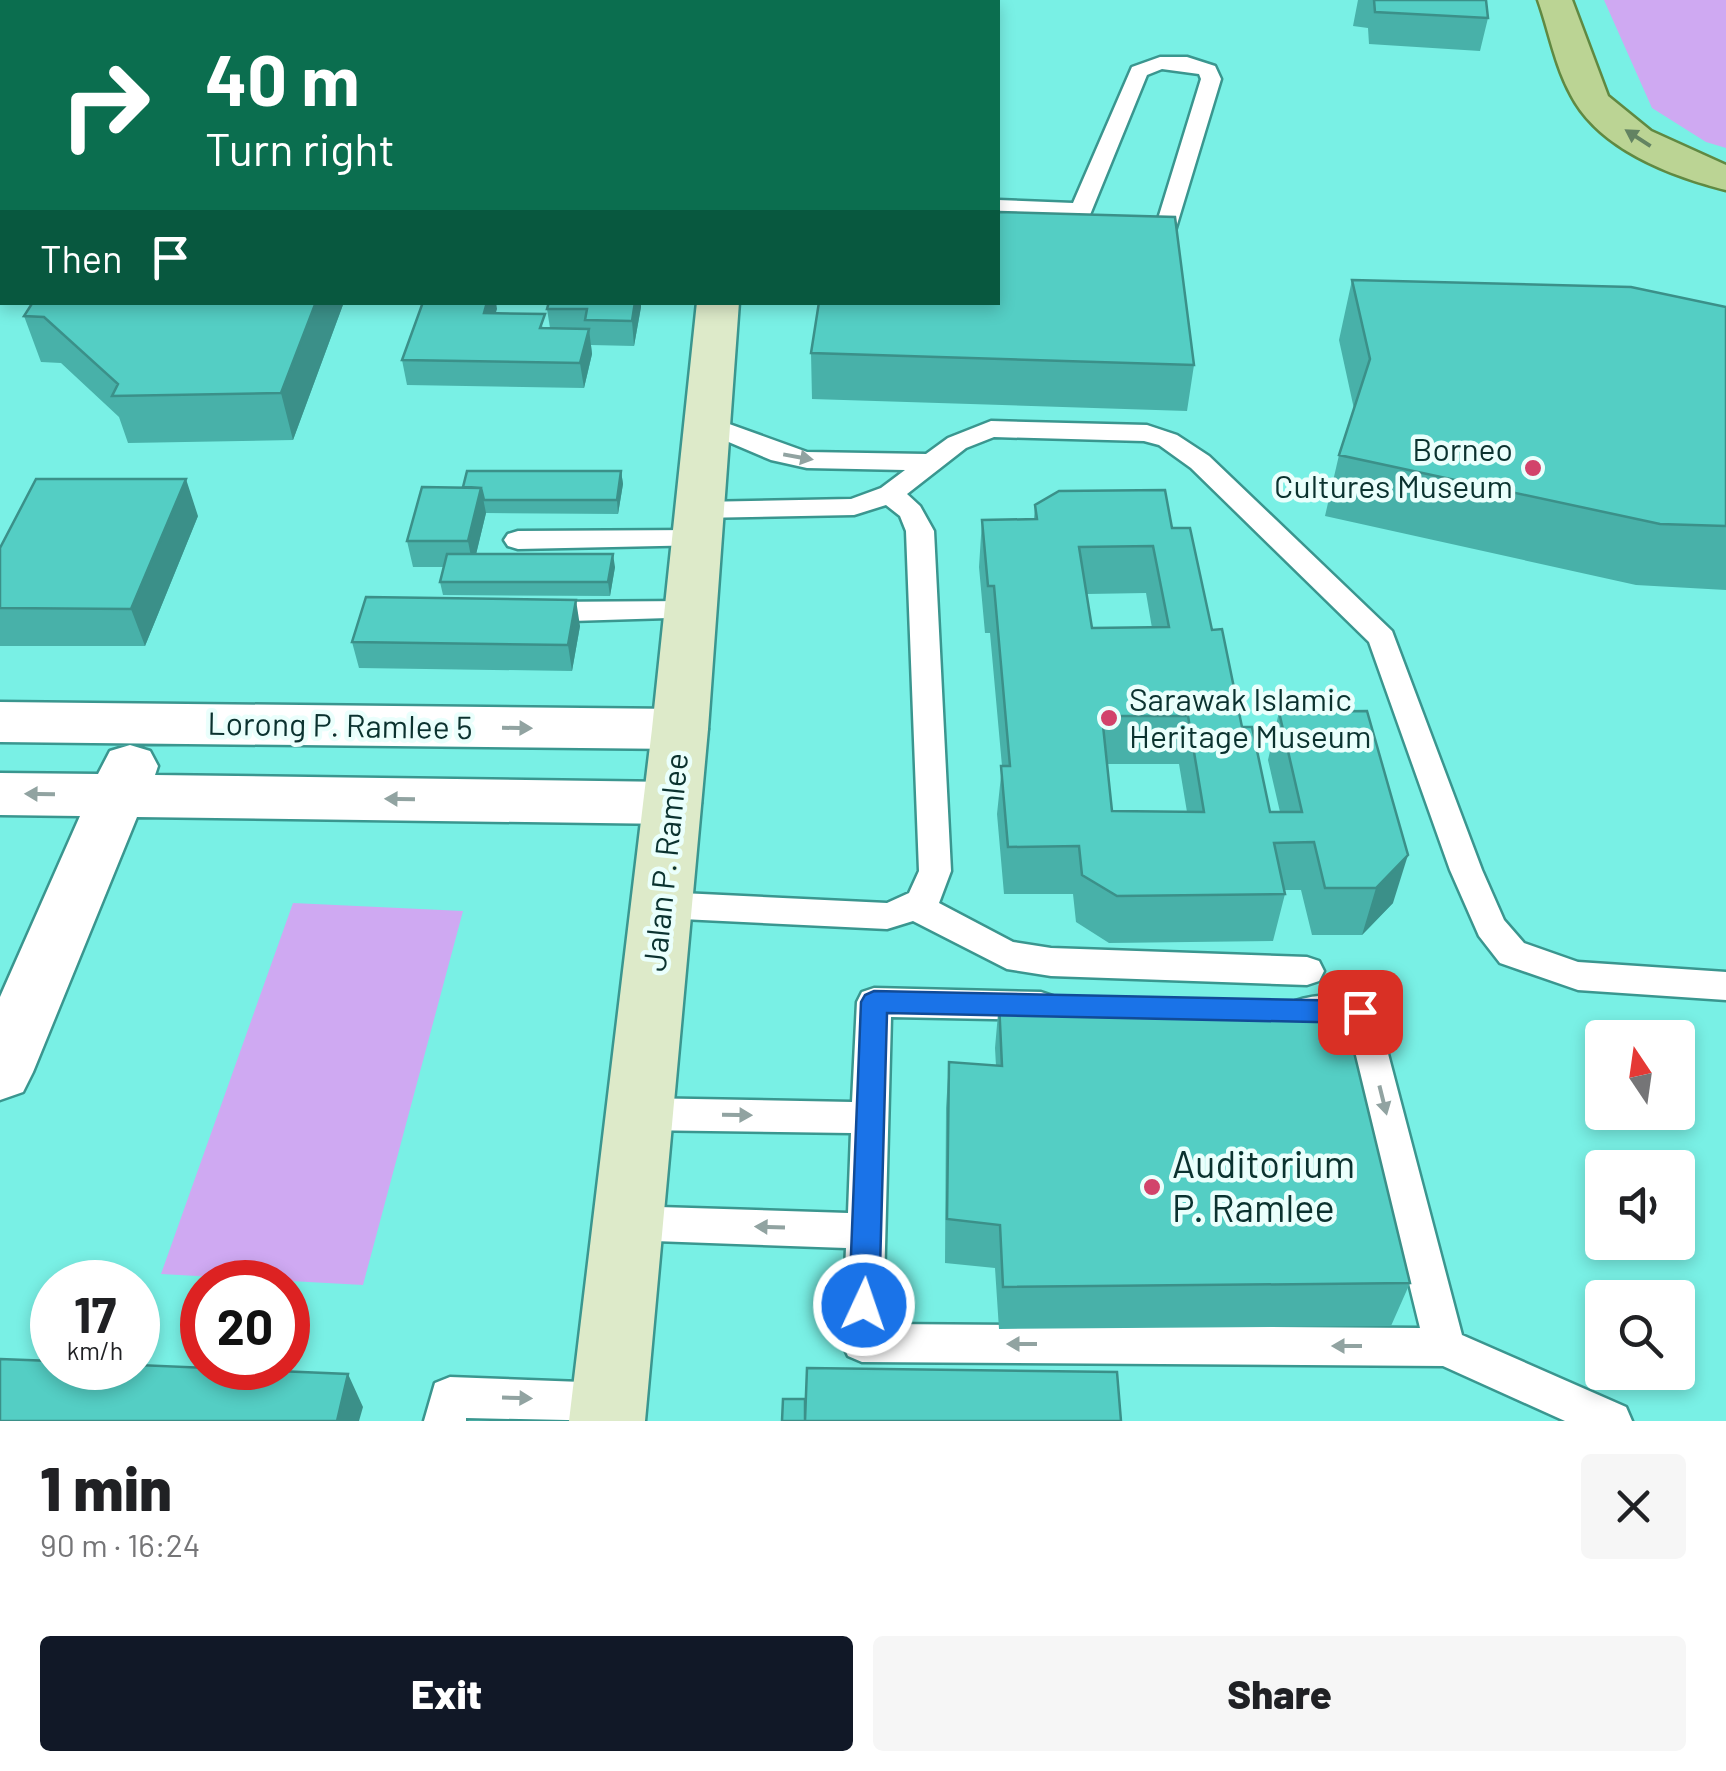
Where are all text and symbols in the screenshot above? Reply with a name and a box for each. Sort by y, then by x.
text: 40 m [205,36,360,120]
icon: right [40,40,170,170]
text: Turn right [205,121,395,175]
one-way arrow [1625,129,1652,147]
icon: arrive [143,230,198,285]
text: Then [40,235,123,281]
place label: Borneo Cultures Museum [1274,429,1513,504]
one-way arrow [783,450,815,465]
marker: Borneo Cultures Museum [1522,457,1544,479]
place label: Sarawak Islamic Heritage Museum [1129,679,1371,754]
street label: Lorong P. Ramlee 5 [207,703,473,745]
marker: Sarawak Islamic Heritage Museum [1098,707,1120,729]
one-way arrow [502,720,534,736]
street label: Jalan P. Ramlee [634,751,694,973]
one-way arrow [23,786,55,802]
one-way arrow [383,791,415,807]
pin [1318,970,1403,1055]
icon: arrive [1333,985,1388,1040]
north arrow [1585,1020,1695,1130]
map controls [1585,1020,1695,1390]
one-way arrow [1375,1085,1391,1116]
one-way arrow [721,1108,753,1124]
place label: Auditorium P. Ramlee [1172,1140,1355,1230]
button: sound [1585,1150,1695,1260]
marker: Auditorium P. Ramlee [1141,1176,1163,1198]
one-way arrow [753,1219,785,1235]
position arrow [812,1253,916,1357]
speed limit sign: 20 [180,1260,310,1390]
button: search [1585,1280,1695,1390]
text: 17 [74,1283,116,1343]
text: km/h [67,1335,123,1365]
one-way arrow [1006,1336,1038,1352]
one-way arrow [1331,1338,1363,1354]
one-way arrow [501,1391,533,1407]
text: 1 min [40,1451,172,1523]
button: close [1581,1454,1686,1559]
text: 90 m · 16:24 [40,1525,200,1563]
button: Exit [40,1636,853,1751]
button: Share [873,1636,1686,1751]

